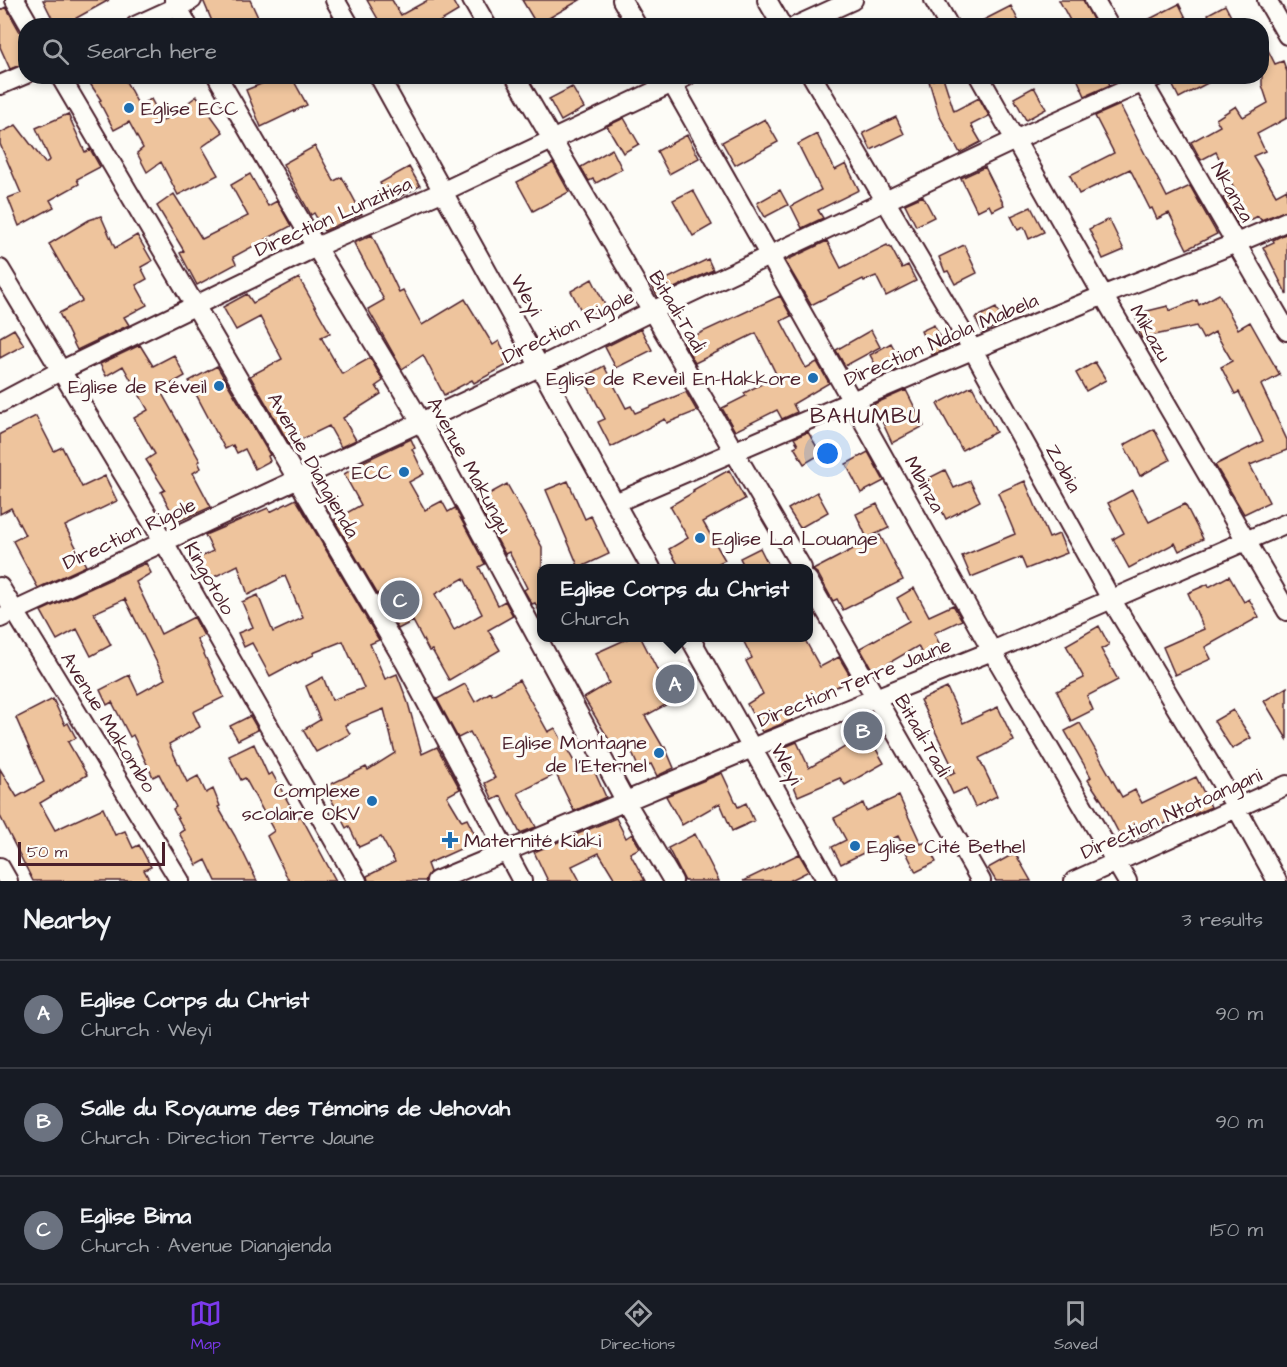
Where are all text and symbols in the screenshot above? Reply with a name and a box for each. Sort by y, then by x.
search box [18,18,1269,84]
icon: search [39,35,72,68]
text: Search here [87,36,217,67]
place label: Eglise ECC [141,95,238,124]
marker: Eglise ECC [122,101,136,115]
street label: Nkanza [1204,157,1261,228]
street label: Direction Lunzitisa [250,170,416,264]
street label: Bitadi-Tadi [642,265,713,358]
street label: Weyi [502,270,549,322]
street label: Direction Rigole [498,283,640,372]
street label: Direction Ndola Mabela [840,286,1043,394]
street label: Mikazu [1122,300,1178,367]
place label: Eglise de Reveil En-Hakkore [546,365,801,394]
marker: Eglise de Reveil En-Hakkore [806,371,820,385]
place label: Eglise de Réveil [68,373,207,402]
marker: Eglise de Réveil [212,379,226,393]
street label: Avenue Diangienda [259,388,366,544]
street label: Avenue Makungu [419,392,518,540]
district label: BAHUMBU [810,401,922,432]
your location [813,439,842,468]
street label: Zobia [1038,439,1088,498]
street label: Mbinza [897,451,951,518]
place label: ECC [352,459,392,487]
marker: ECC [397,465,411,479]
street label: Direction Rigole [58,491,201,578]
place label: Eglise La Louange [712,525,878,554]
marker: Eglise La Louange [693,531,707,545]
street label: Kingotolo [176,537,241,621]
popup [537,564,813,642]
text: Eglise Corps du Christ [561,574,789,605]
pin: C [380,578,420,622]
text: Church [561,605,629,633]
street label: Direction Terre Jaune [753,631,956,735]
street label: Avenue Makombo [54,647,163,798]
pin: A [656,662,694,706]
street label: Bitadi-Tadi [887,689,957,782]
pin: B [844,708,882,754]
place label: Eglise Montagne de l'Eternel [503,729,647,780]
street label: Weyi [762,739,809,791]
marker: Eglise Montagne de l'Eternel [652,746,666,760]
street label: Direction Ntotoangani [1076,761,1267,867]
place label: Complexe scolaire OKV [242,777,360,828]
marker: Complexe scolaire OKV [365,794,379,808]
place label: Maternité Kiaki [464,827,601,855]
marker: Maternité Kiaki [441,831,459,849]
place label: Eglise Cité Bethel [867,833,1025,862]
scale bar [18,839,165,866]
marker: Eglise Cité Bethel [848,839,862,853]
text: 50 m [27,841,67,863]
text: Nearby [24,902,111,938]
text: 3 results [1181,906,1263,934]
text: Eglise Corps du Christ [81,985,309,1016]
text: A [37,1000,50,1028]
text: 90 m [1215,1000,1263,1028]
text: Church · Weyi [81,1016,211,1044]
text: Salle du Royaume des Témoins de Jehovah [81,1093,510,1124]
text: B [36,1108,51,1136]
text: 90 m [1215,1108,1263,1136]
text: Church · Direction Terre Jaune [81,1124,374,1152]
text: Eglise Bima [81,1201,191,1232]
text: C [36,1216,51,1244]
text: 150 m [1210,1216,1263,1244]
text: Church · Avenue Diangienda [81,1232,331,1260]
tab: Map [189,1297,222,1355]
tab: Directions [601,1297,675,1355]
tab: Saved [1054,1297,1098,1355]

